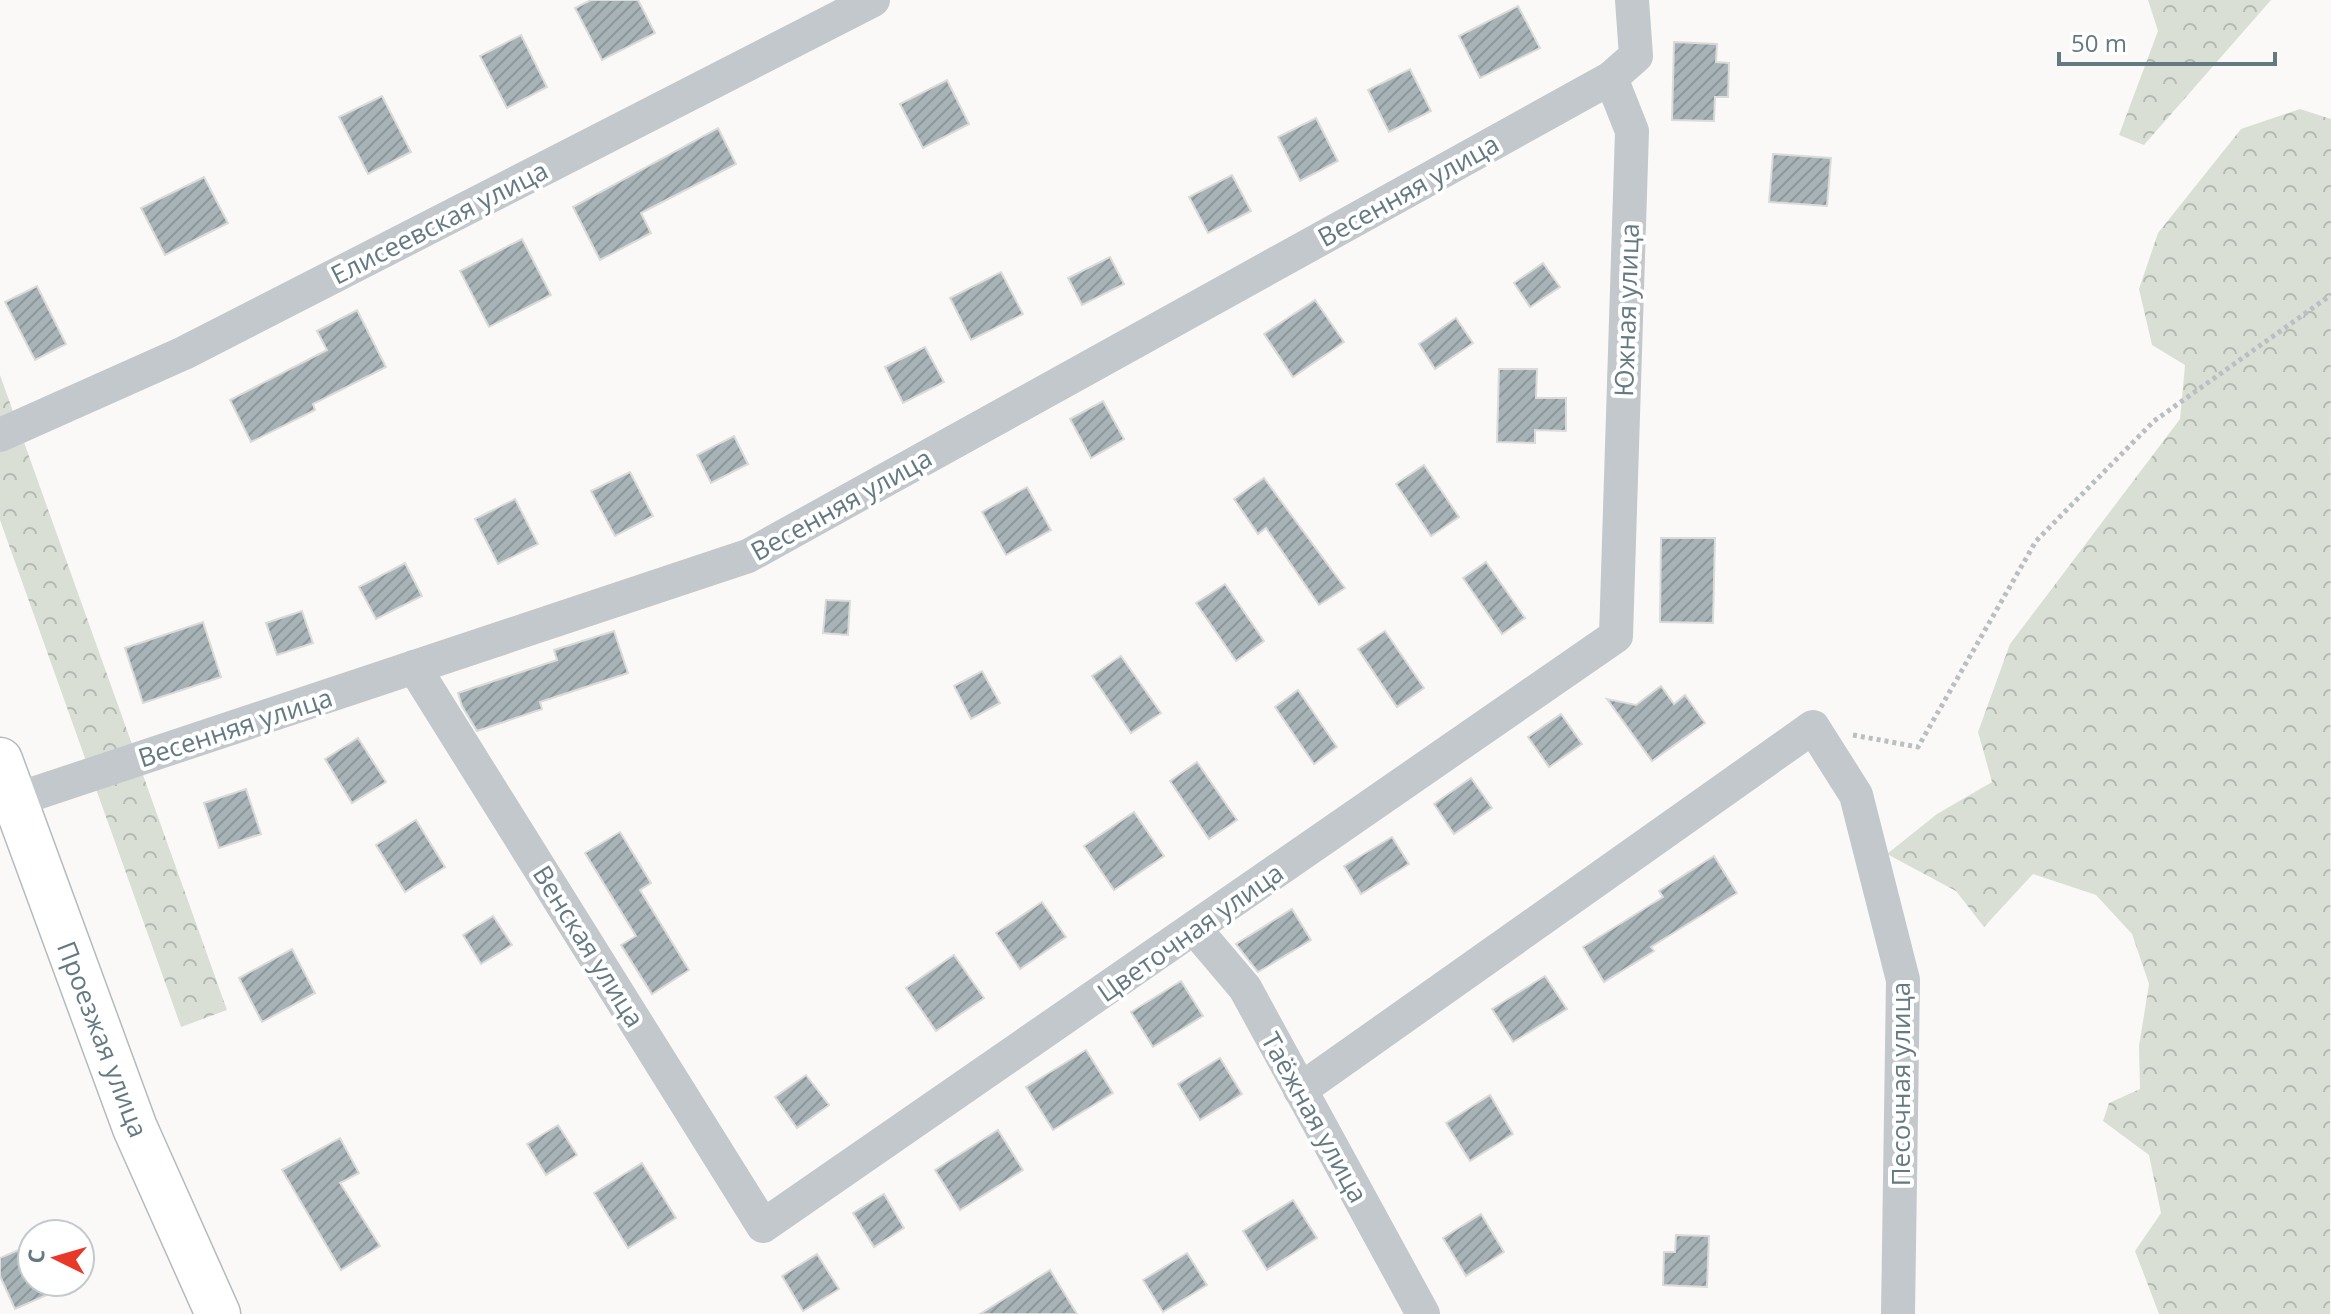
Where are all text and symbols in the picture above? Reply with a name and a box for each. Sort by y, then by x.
scale bar [2059,16,2275,66]
text: 50 m [2071,26,2127,59]
street label: Весенняя улица [1311,125,1505,255]
street label: Елисеевская улица [324,152,554,292]
street label: Южная улица [1605,223,1647,397]
street label: Весенняя улица [744,439,938,569]
street label: Весенняя улица [133,679,337,775]
street label: Цветочная улица [1090,854,1290,1010]
street label: Венская улица [525,858,653,1034]
street label: Проезжая улица [49,936,157,1142]
street label: Песочная улица [1882,982,1918,1186]
street label: Таёжная улица [1253,1025,1377,1209]
north arrow [16,1218,96,1298]
text: С [20,1248,51,1264]

